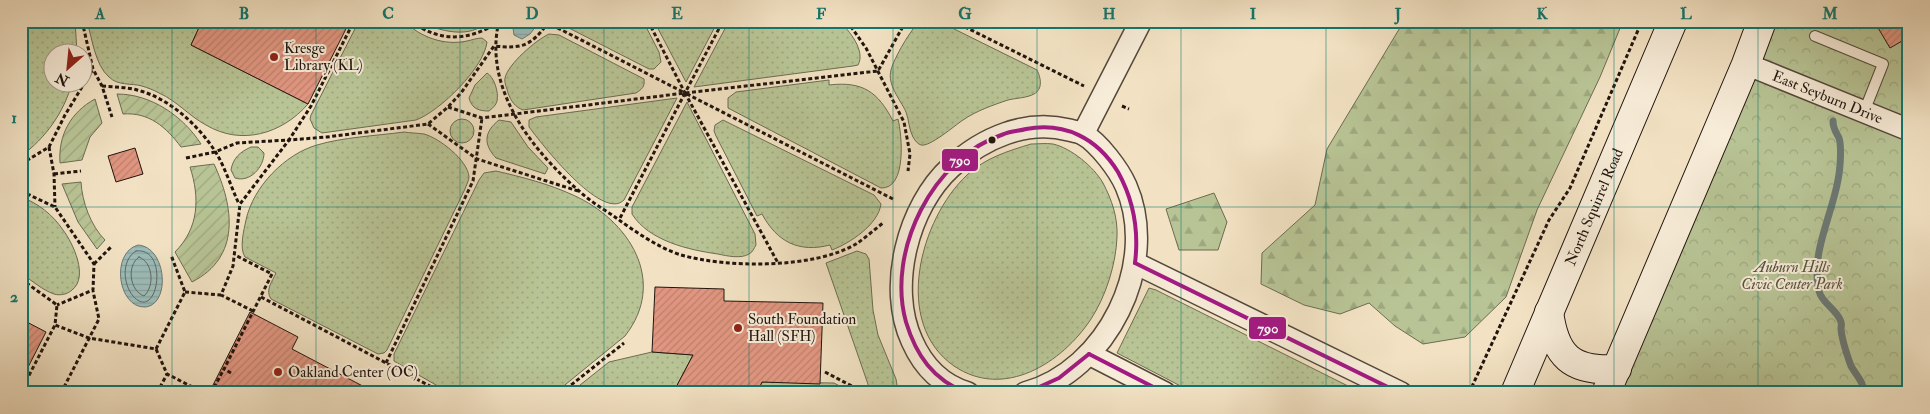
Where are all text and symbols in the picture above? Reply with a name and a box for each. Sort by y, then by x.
text: A [94,4,106,24]
text: B [239,4,249,24]
text: C [382,4,394,24]
text: D [525,4,539,24]
text: E [671,4,683,24]
text: F [816,4,826,24]
text: G [958,4,972,24]
text: H [1102,4,1116,24]
text: I [1250,4,1257,24]
text: J [1394,4,1402,25]
text: K [1536,4,1548,24]
text: L [1680,4,1692,24]
text: M [1821,4,1838,24]
place label: Kresge Library (KL) [284,39,363,75]
north arrow [42,42,92,92]
marker: Kresge Library (KL) [268,51,280,63]
street label: East Seyburn Drive [1770,66,1886,128]
text: N [52,69,73,90]
text: 1 [11,108,17,128]
unlabelled marker [987,135,997,145]
street label: North Squirrel Road [1561,145,1628,269]
line badge: 790 [941,148,979,172]
text: 790 [950,152,970,169]
park label: Auburn Hills Civic Center Park [1741,258,1843,294]
text: 2 [10,287,18,307]
place label: South Foundation Hall (SFH) [748,310,856,346]
line badge: 790 [1248,316,1287,340]
text: 790 [1258,320,1278,337]
marker: South Foundation Hall (SFH) [732,322,744,334]
place label: Oakland Center (OC) [288,363,418,382]
marker: Oakland Center (OC) [272,366,284,378]

